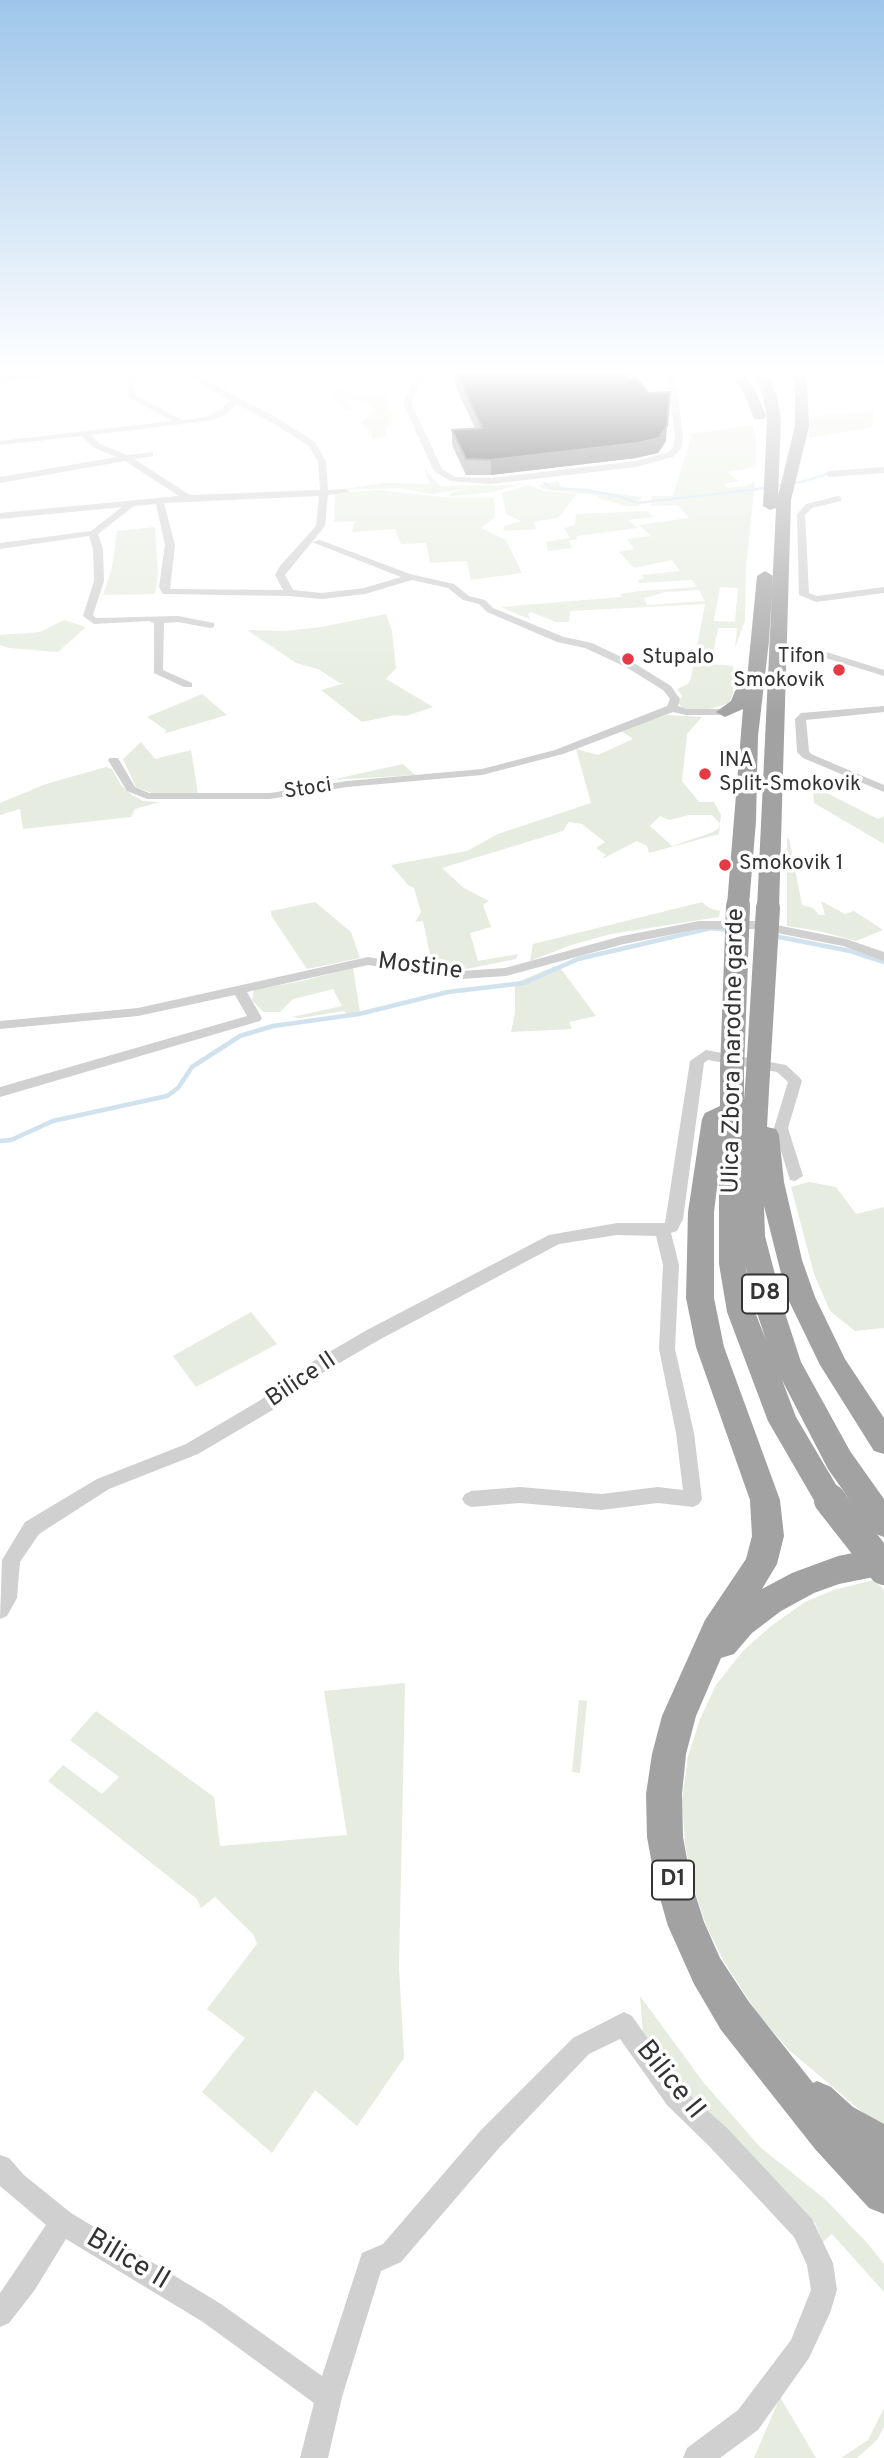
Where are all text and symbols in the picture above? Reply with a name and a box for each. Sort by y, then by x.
place label: Tifon Smokovik [733,645,825,695]
place label: Stupalo [642,646,714,672]
marker: Stupalo [620,651,636,667]
marker: Tifon Smokovik [831,662,847,678]
place label: INA Split-Smokovik [719,749,861,799]
marker: INA Split-Smokovik [697,766,713,782]
street label: Stoci [282,774,334,806]
place label: Smokovik 1 [739,852,844,878]
marker: Smokovik 1 [717,857,733,873]
street label: Ulica Zbora narodne garde [718,908,752,1194]
street label: Mostine [376,949,464,987]
road number: D8 [742,1274,788,1314]
street label: Bilice II [261,1347,343,1415]
road number: D1 [652,1860,694,1899]
street label: Bilice II [627,2035,711,2127]
street label: Bilice II [79,2223,175,2299]

